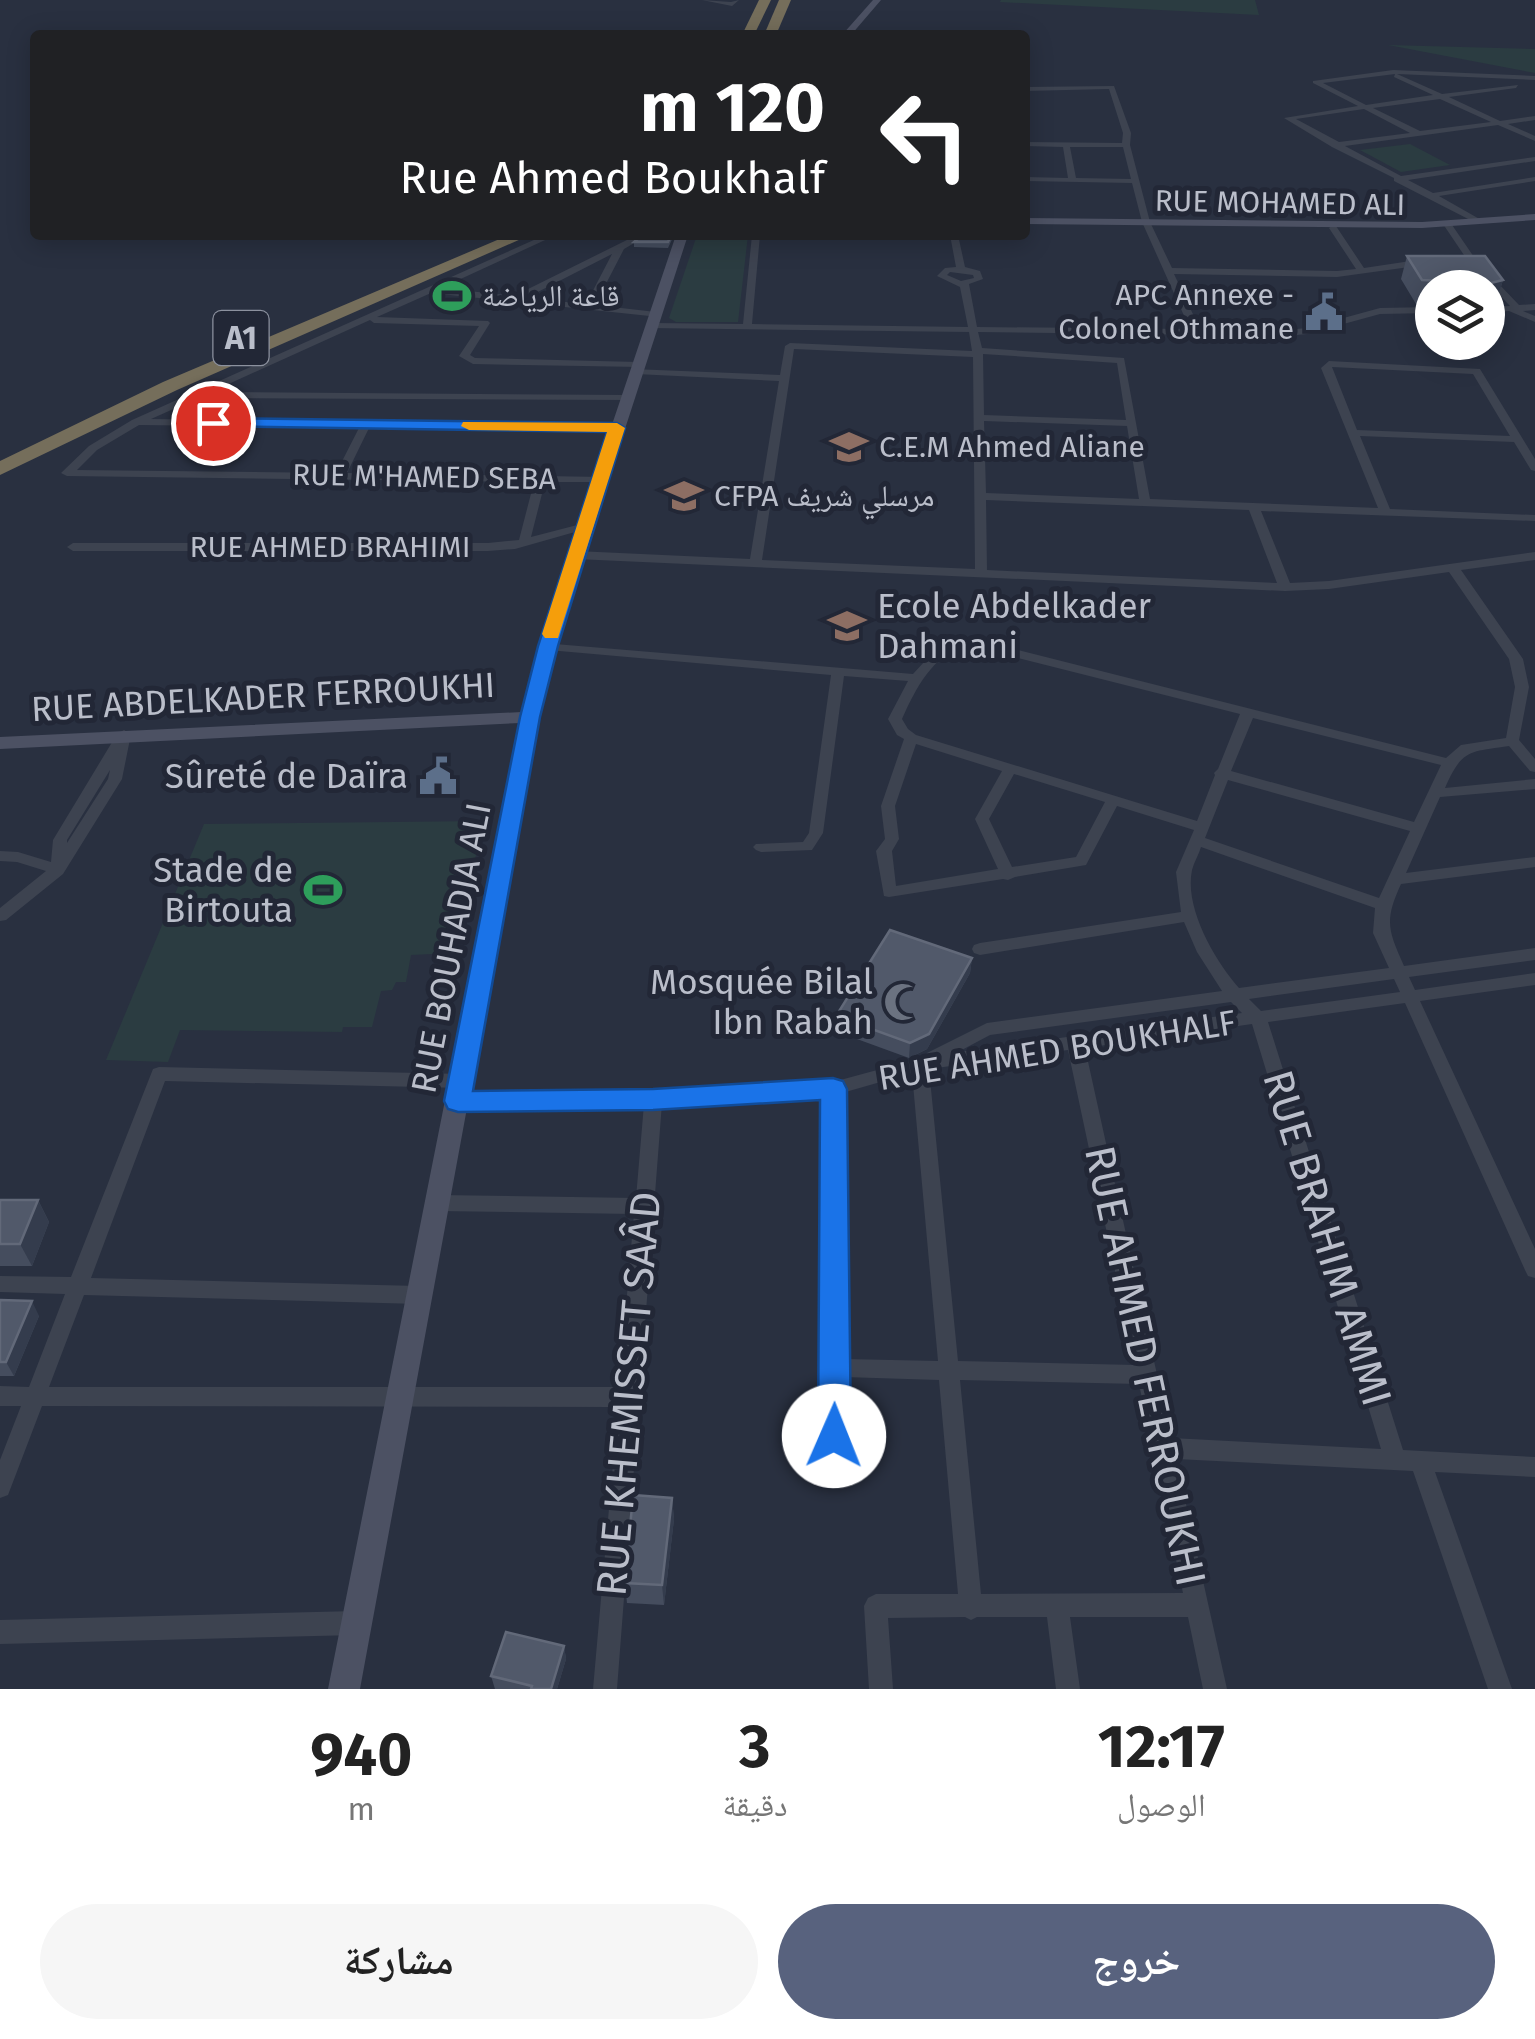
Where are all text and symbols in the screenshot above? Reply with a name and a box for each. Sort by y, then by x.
text: 120 m [640,66,825,150]
icon: left [860,70,990,200]
text: Rue Ahmed Boukhalf [400,151,825,205]
street label: RUE MOHAMED ALI [1154,183,1406,223]
map controls [1415,270,1505,360]
button: layers [1415,270,1505,360]
sports icon: قاعة الرياضة [431,275,473,317]
place label: APC Annexe - Colonel Othmane [1058,277,1294,347]
place label: قاعة الرياضة [482,278,620,314]
public building icon: APC Annexe - Colonel Othmane [1303,291,1345,333]
road number: A1 [214,311,268,365]
pin [171,381,256,466]
icon: arrive [186,396,241,451]
school or university icon: C.E.M Ahmed Aliane [828,426,870,468]
place label: C.E.M Ahmed Aliane [879,429,1145,465]
street label: RUE M'HAMED SEBA [292,457,557,497]
school or university icon: CFPA مرسلي شريف [663,475,705,517]
place label: CFPA مرسلي شريف [714,478,934,520]
street label: RUE AHMED BRAHIMI [189,529,471,565]
place label: Ecole Abdelkader Dahmani [877,585,1151,667]
school or university icon: Ecole Abdelkader Dahmani [826,605,868,647]
street label: RUE ABDELKADER FERROUKHI [30,664,496,730]
place label: Sûreté de Daïra [165,755,408,797]
public building icon: Sûreté de Daïra [417,755,459,797]
street label: RUE BOUHADJA ALI [402,799,500,1097]
place label: Stade de Birtouta [153,849,293,931]
sports icon: Stade de Birtouta [302,869,344,911]
place label: Mosquée Bilal Ibn Rabah [650,961,873,1043]
mosque icon: Mosquée Bilal Ibn Rabah [882,981,924,1023]
street label: RUE AHMED BOUKHALF [875,1001,1239,1099]
street label: RUE BRAHIM AMMI [1252,1064,1402,1412]
street label: RUE AHMED FERROUKHI [1074,1141,1216,1591]
street label: RUE KHEMISSET SAÂD [586,1190,672,1598]
position arrow [782,1384,886,1488]
text: 3 [739,1711,771,1783]
text: 12:17 [1098,1711,1225,1783]
text: 940 [310,1719,412,1791]
text: دقيقة [722,1786,787,1824]
text: الوصول [1117,1786,1206,1824]
text: m [348,1790,375,1828]
button: مشاركة [40,1904,758,2019]
button: خروج [778,1904,1495,2019]

